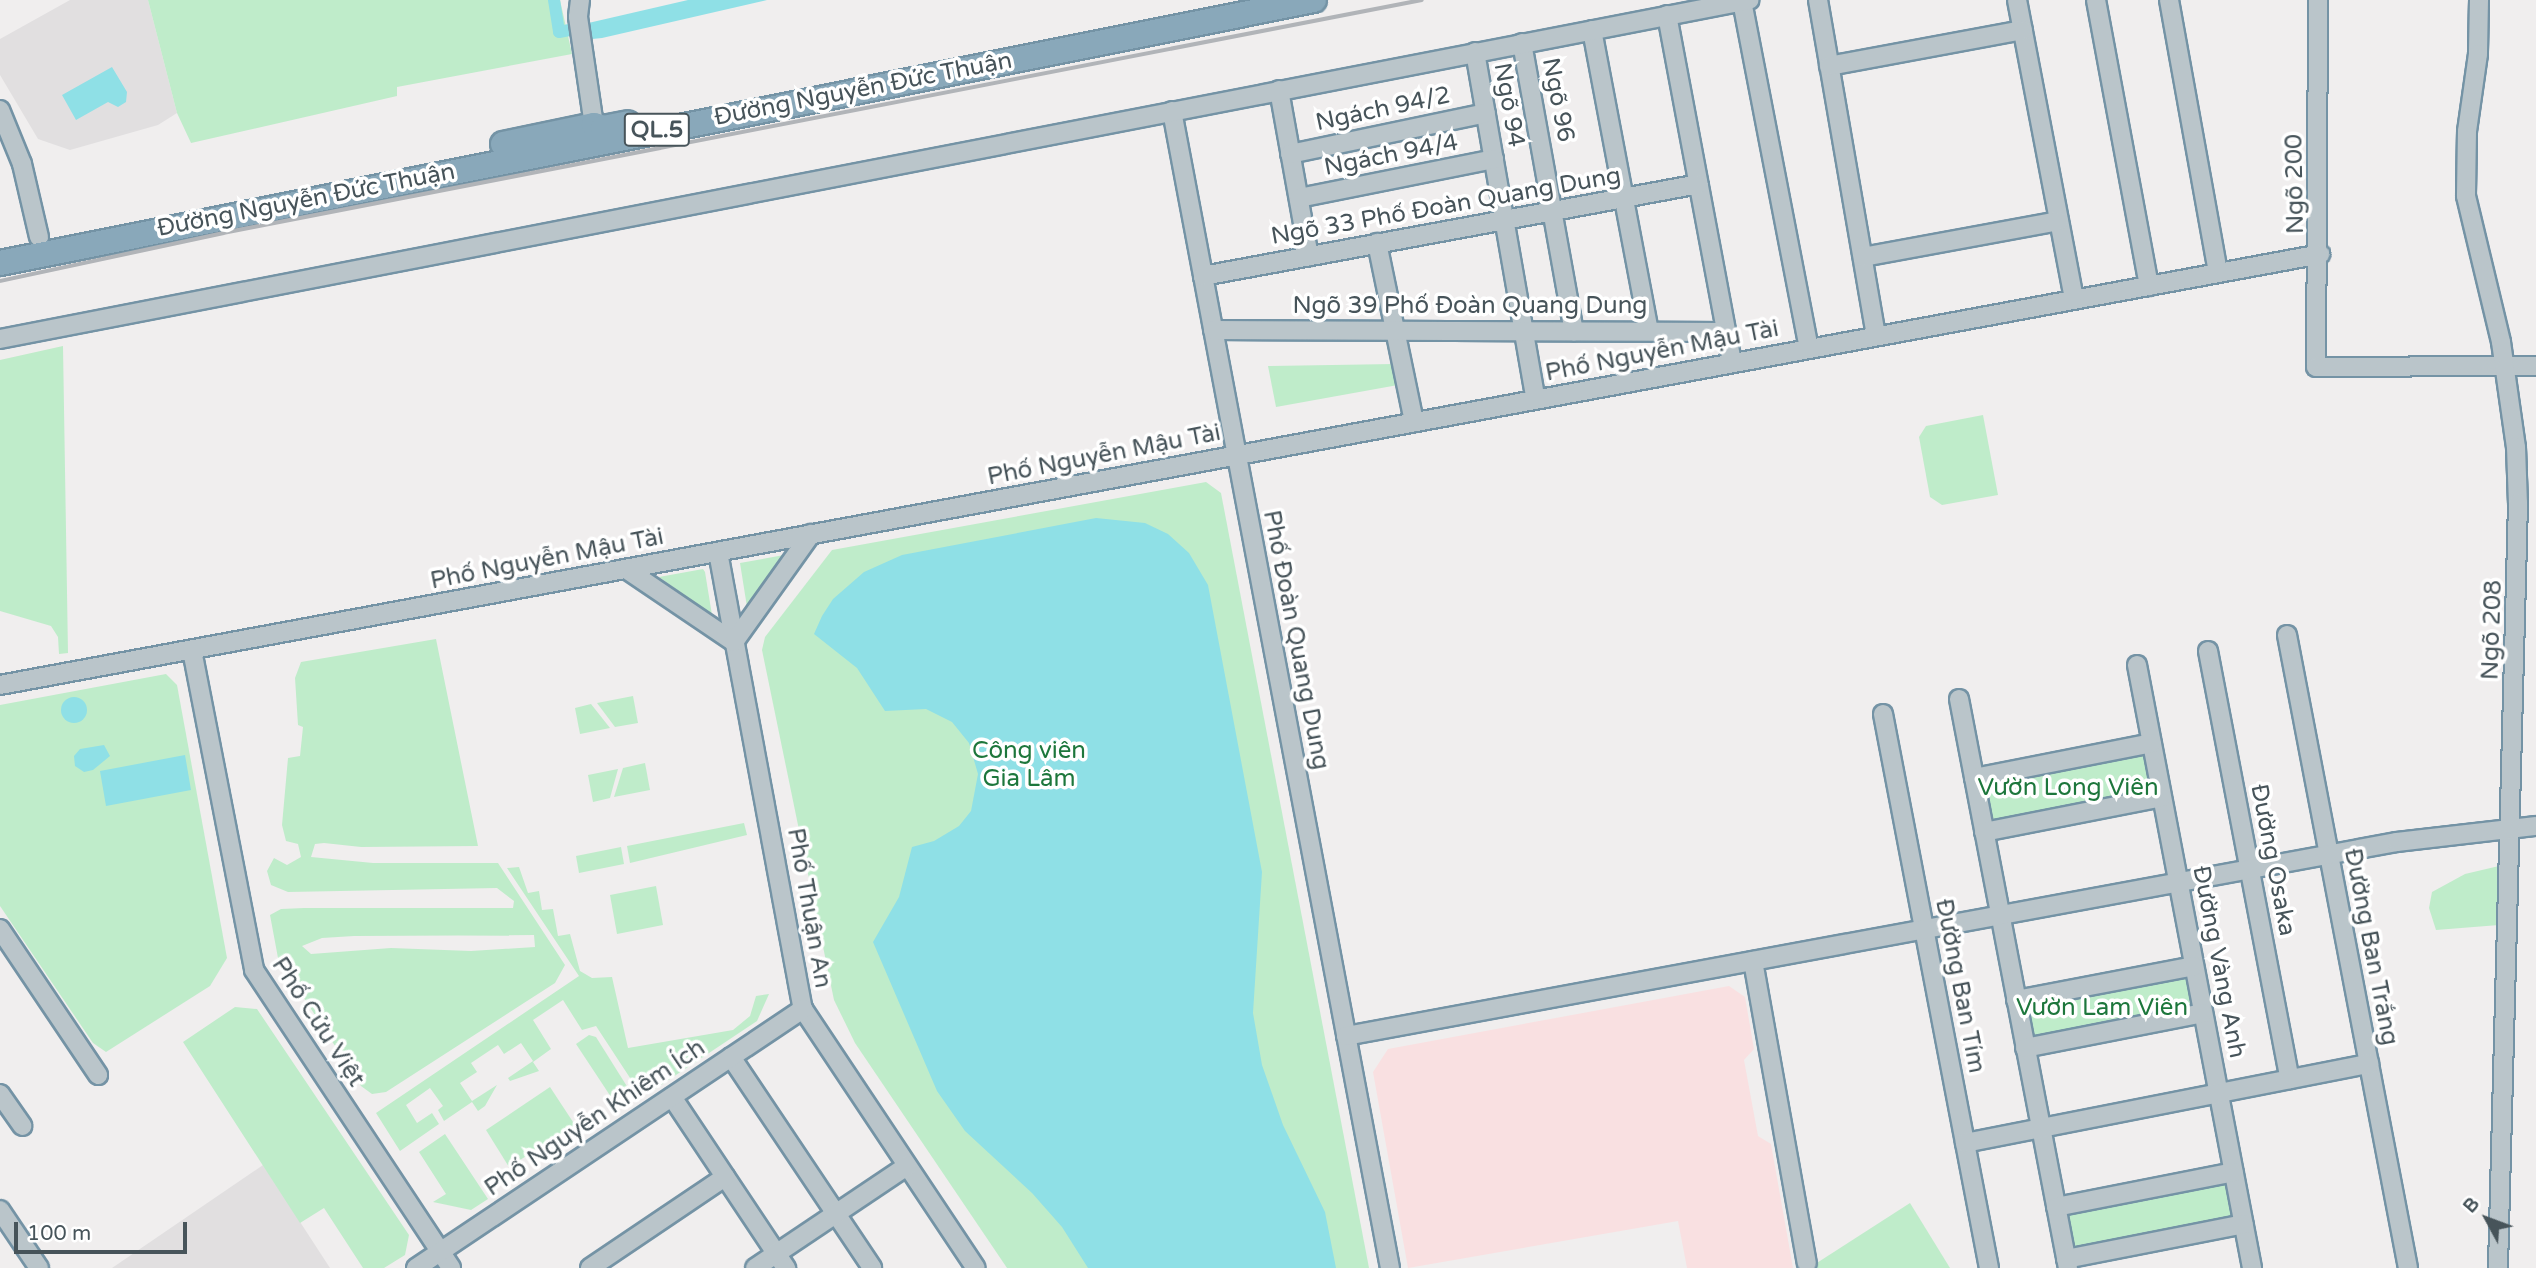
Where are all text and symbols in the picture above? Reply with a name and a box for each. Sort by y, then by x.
street label: Đường Nguyễn Đức Thuận [712,46,1014,132]
street label: Ngõ 96 [1536,56,1580,144]
street label: Ngõ 94 [1487,61,1531,149]
street label: Ngách 94/2 [1313,81,1453,137]
road number: QL.5 [624,111,690,150]
street label: Ngách 94/4 [1322,128,1460,182]
street label: Ngõ 200 [2280,134,2310,234]
street label: Đường Nguyễn Đức Thuận [155,157,457,243]
street label: Ngõ 33 Phố Đoàn Quang Dung [1269,161,1623,251]
street label: Ngõ 39 Phố Đoàn Quang Dung [1293,292,1647,320]
street label: Phố Nguyễn Mậu Tài [1543,314,1781,388]
street label: Phố Nguyễn Mậu Tài [985,418,1223,492]
street label: Phố Đoàn Quang Dung [1257,508,1335,772]
street label: Phố Nguyễn Mậu Tài [428,522,666,596]
street label: Ngõ 208 [2476,579,2508,681]
park label: Công viên Gia Lâm [972,737,1086,793]
park label: Vườn Long Viên [1978,774,2158,802]
street label: Đường Osaka [2244,782,2302,938]
street label: Phố Thuận An [781,826,837,990]
street label: Đường Ban Trắng [2338,846,2404,1048]
street label: Đường Vàng Anh [2186,863,2252,1061]
street label: Đường Ban Tím [1929,896,1991,1076]
street label: Phố Cửu Việt [265,952,371,1092]
park label: Vườn Lam Viên [2016,994,2188,1022]
street label: Phố Nguyễn Khiêm Ích [479,1033,711,1203]
north arrow [2452,1184,2522,1254]
text: B [2459,1193,2484,1217]
scale bar [18,1208,191,1252]
text: 100 m [27,1221,91,1246]

